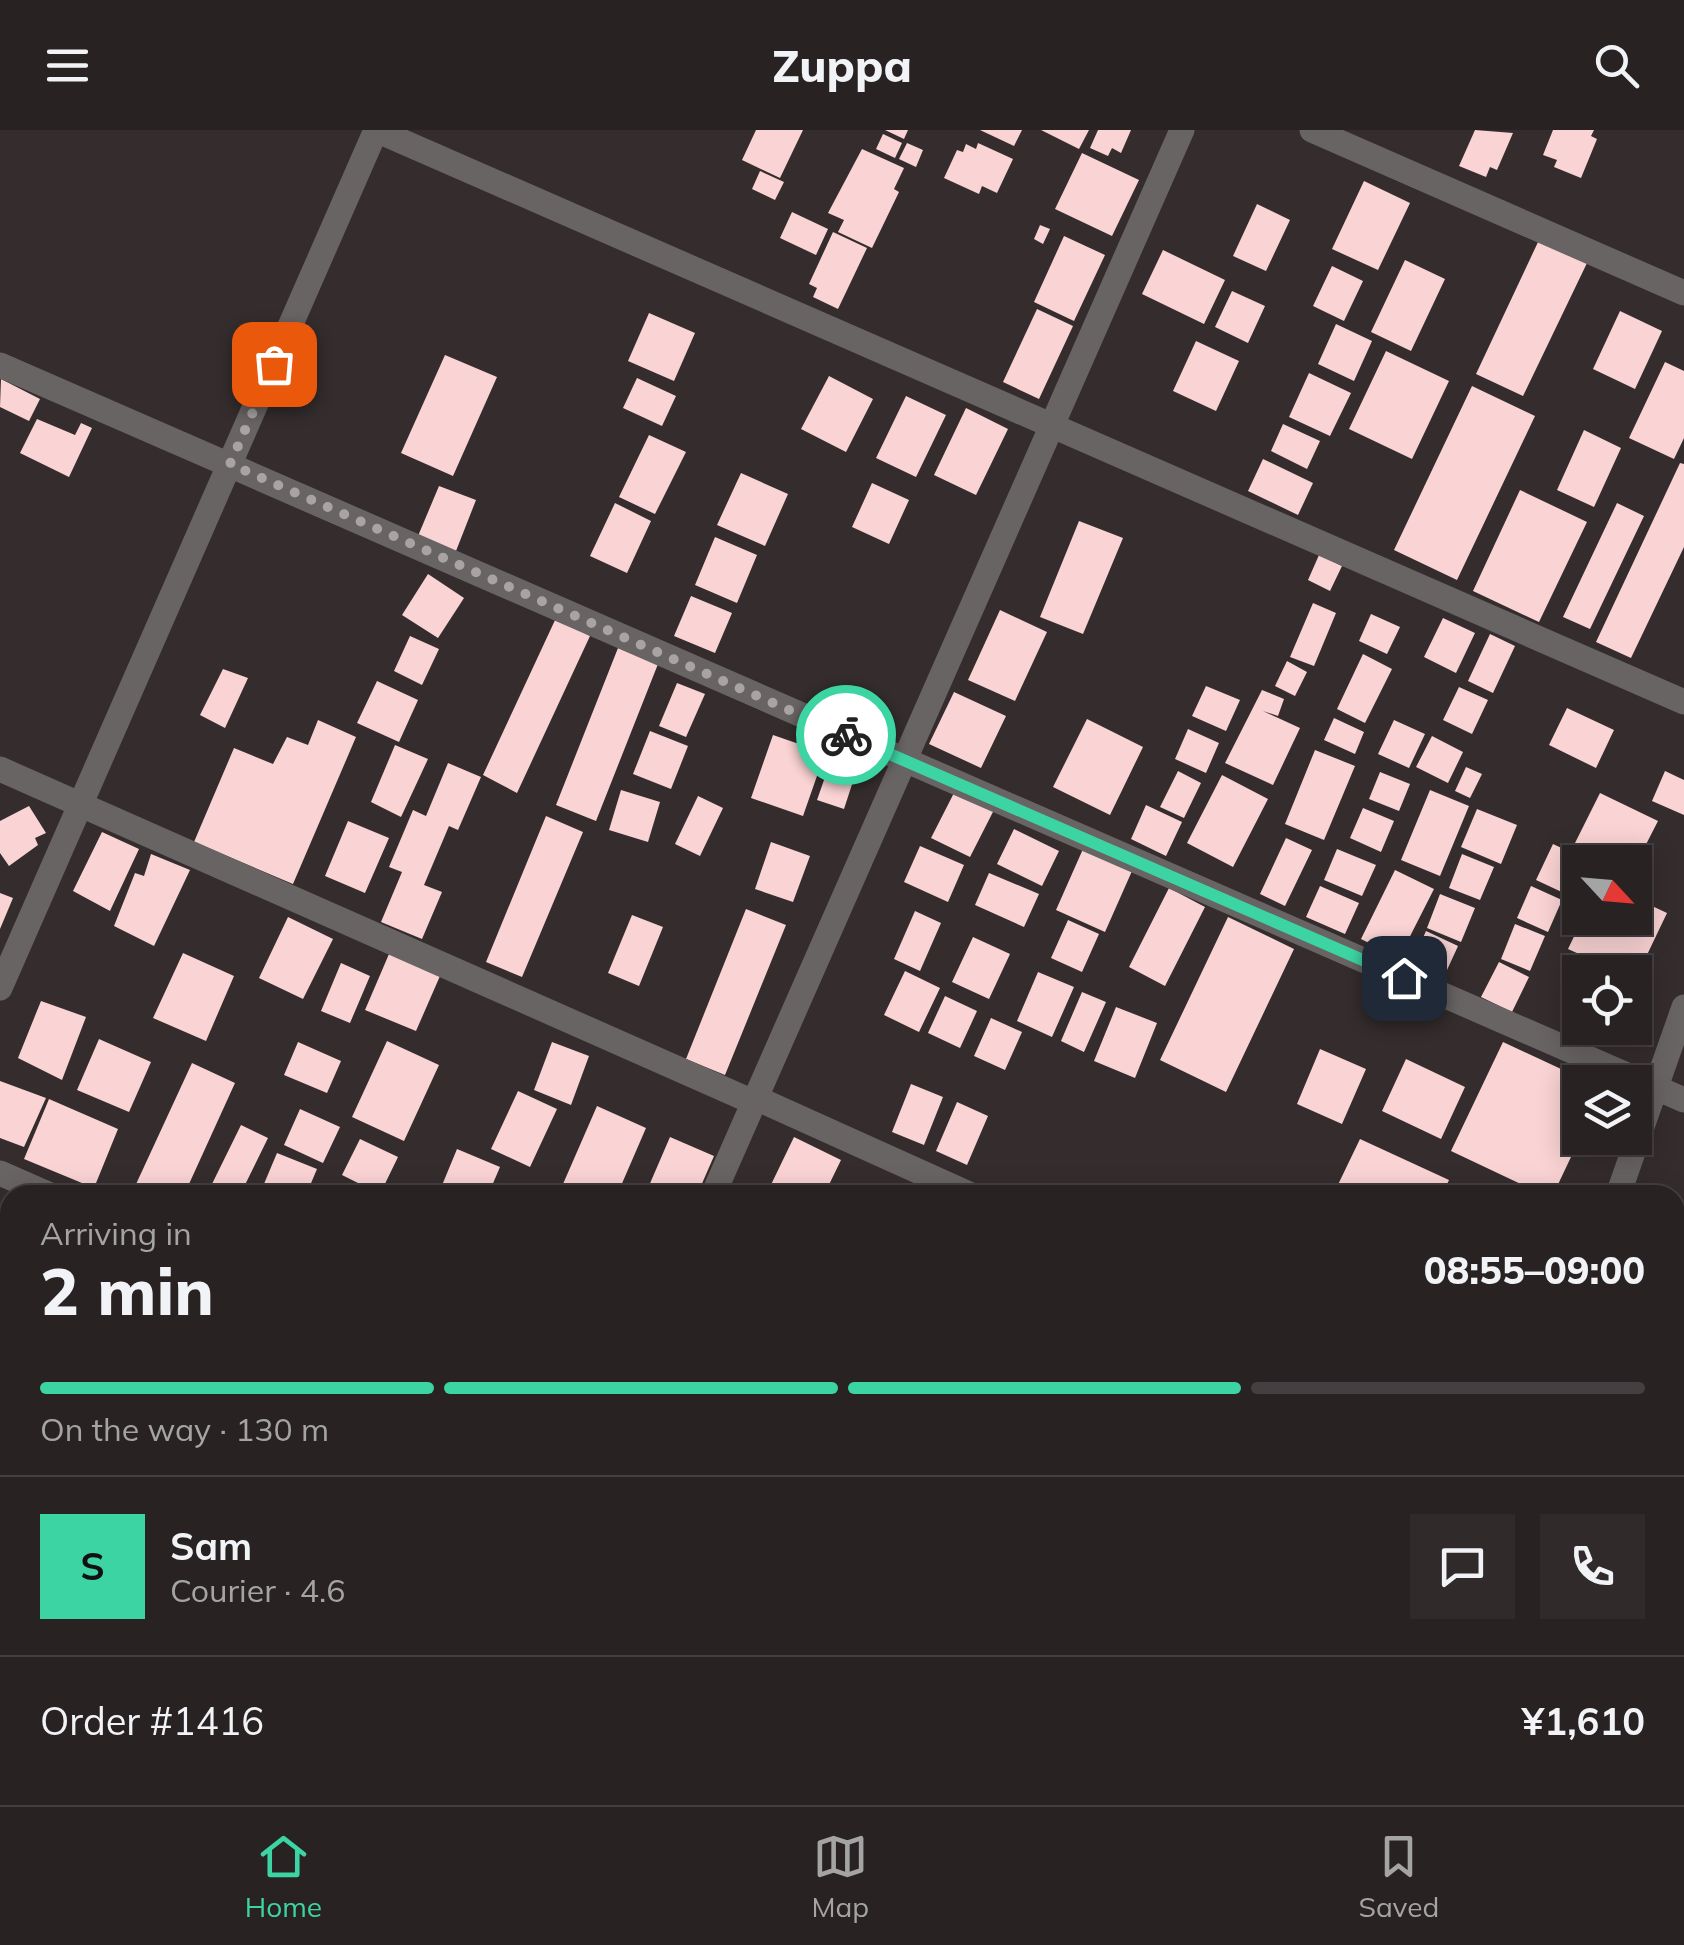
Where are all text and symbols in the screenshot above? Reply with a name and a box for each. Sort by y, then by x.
text: Zuppa [772,37,912,93]
icon: menu [40,38,95,93]
icon: search [1589,38,1644,93]
pin [232,322,317,407]
icon: bag [247,337,302,392]
courier [796,685,896,785]
icon: bike [819,708,874,763]
north arrow [1562,845,1652,935]
map controls [1562,845,1652,1155]
pin [1362,936,1447,1021]
icon: home [1377,951,1432,1006]
button: locate [1562,955,1652,1045]
button: layers [1562,1065,1652,1155]
text: Arriving in [40,1213,192,1253]
text: 08:55–09:00 [1424,1246,1645,1294]
text: 2 min [40,1250,214,1331]
text: On the way · 130 m [40,1409,329,1449]
button: chat [1410,1514,1515,1619]
button: phone [1540,1514,1645,1619]
text: Sam [170,1522,252,1570]
text: S [80,1542,105,1590]
text: Courier · 4.6 [170,1570,346,1610]
text: Order #1416 [40,1697,264,1745]
text: ¥1,610 [1522,1697,1645,1745]
tab: Home [245,1829,322,1924]
tab: Map [811,1829,869,1924]
tab: Saved [1358,1829,1439,1924]

